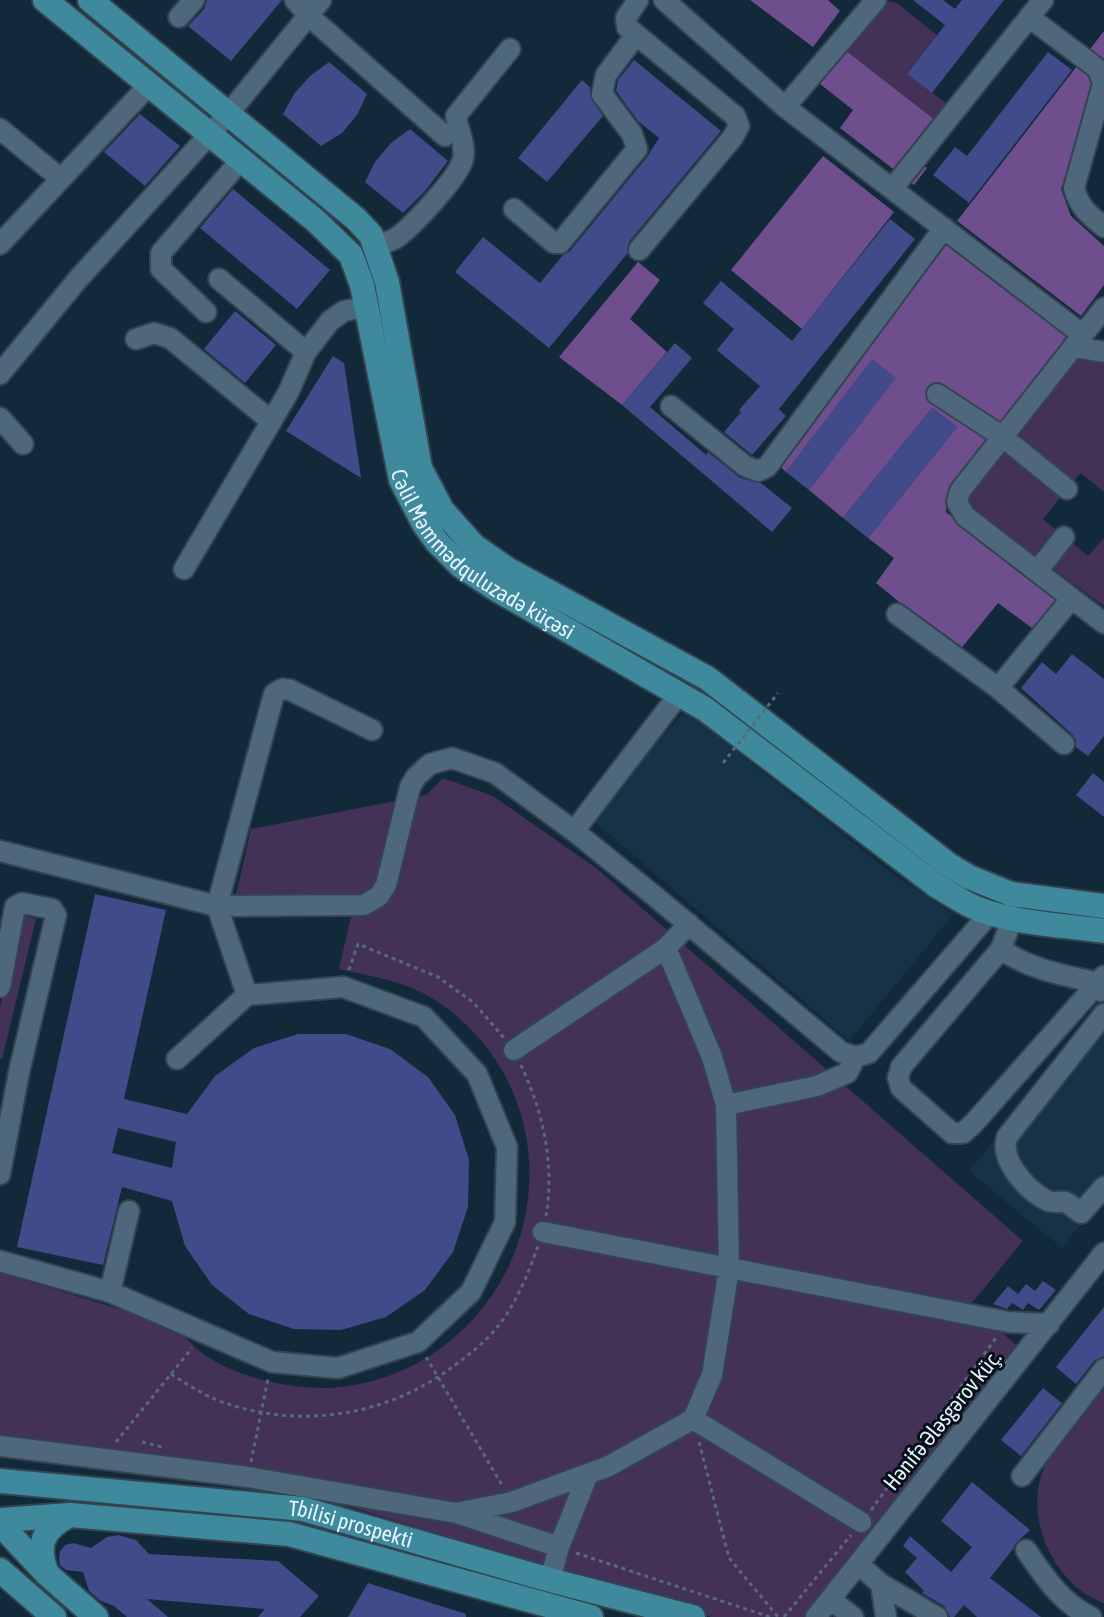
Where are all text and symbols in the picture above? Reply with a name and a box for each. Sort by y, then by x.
street label: Cəlil Məmmədquluzadə küçəsi [386,467,579,644]
street label: Hənifə Ələsgərov küç. [878,1345,1006,1495]
street label: Tbilisi prospekti [288,1495,416,1553]

